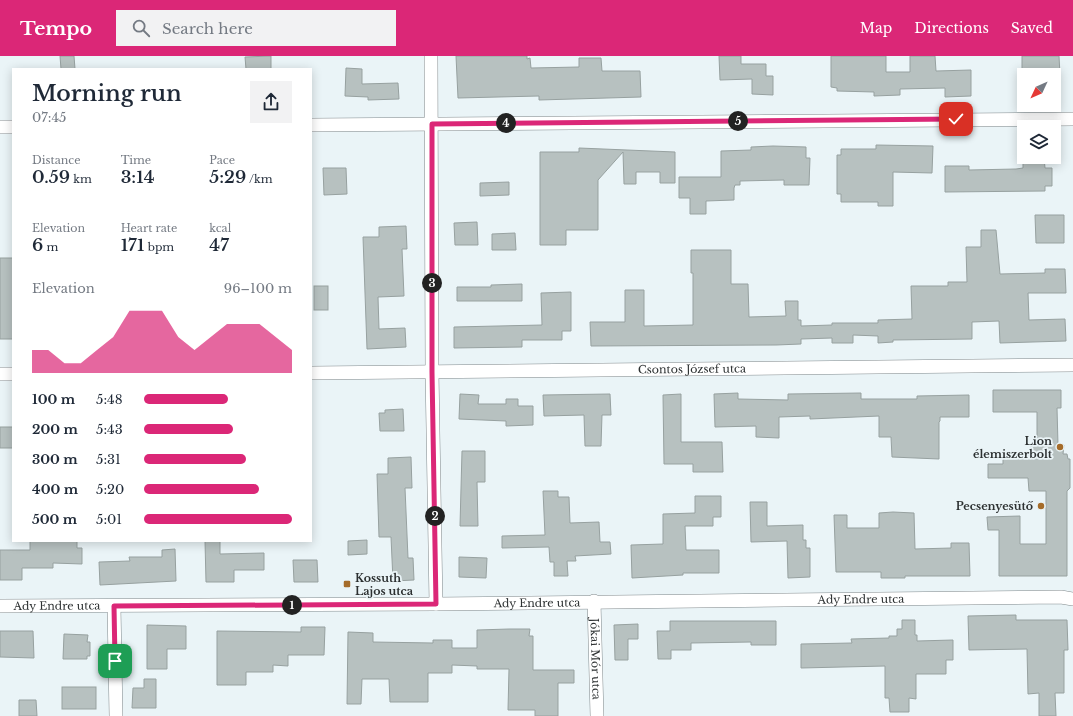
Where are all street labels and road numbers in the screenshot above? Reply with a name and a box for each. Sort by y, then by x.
street label: Csontos József utca [638,361,747,377]
street label: Ady Endre utca [817,592,905,607]
street label: Ady Endre utca [493,595,581,610]
street label: Ady Endre utca [13,599,101,613]
street label: Jókai Mór utca [587,616,604,701]

